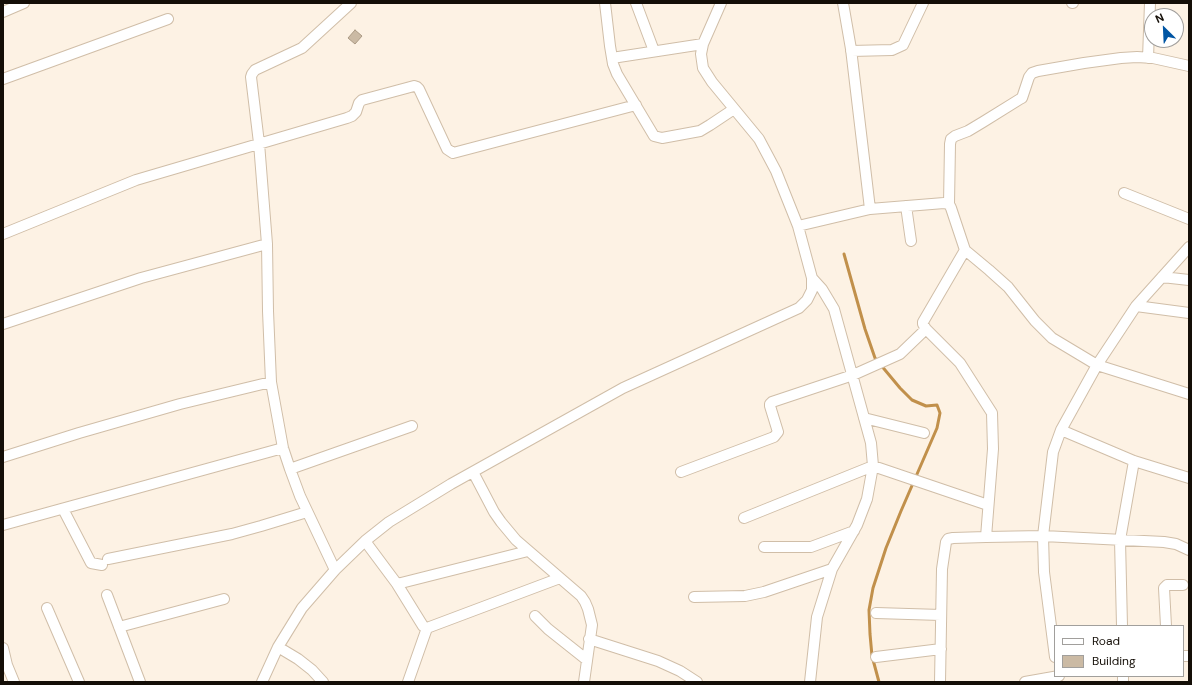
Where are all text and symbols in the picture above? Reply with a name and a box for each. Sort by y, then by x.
north arrow [1144,8,1184,48]
text: N [1153,10,1166,26]
legend [1054,625,1184,677]
text: Road [1092,633,1120,649]
text: Building [1092,653,1136,669]

